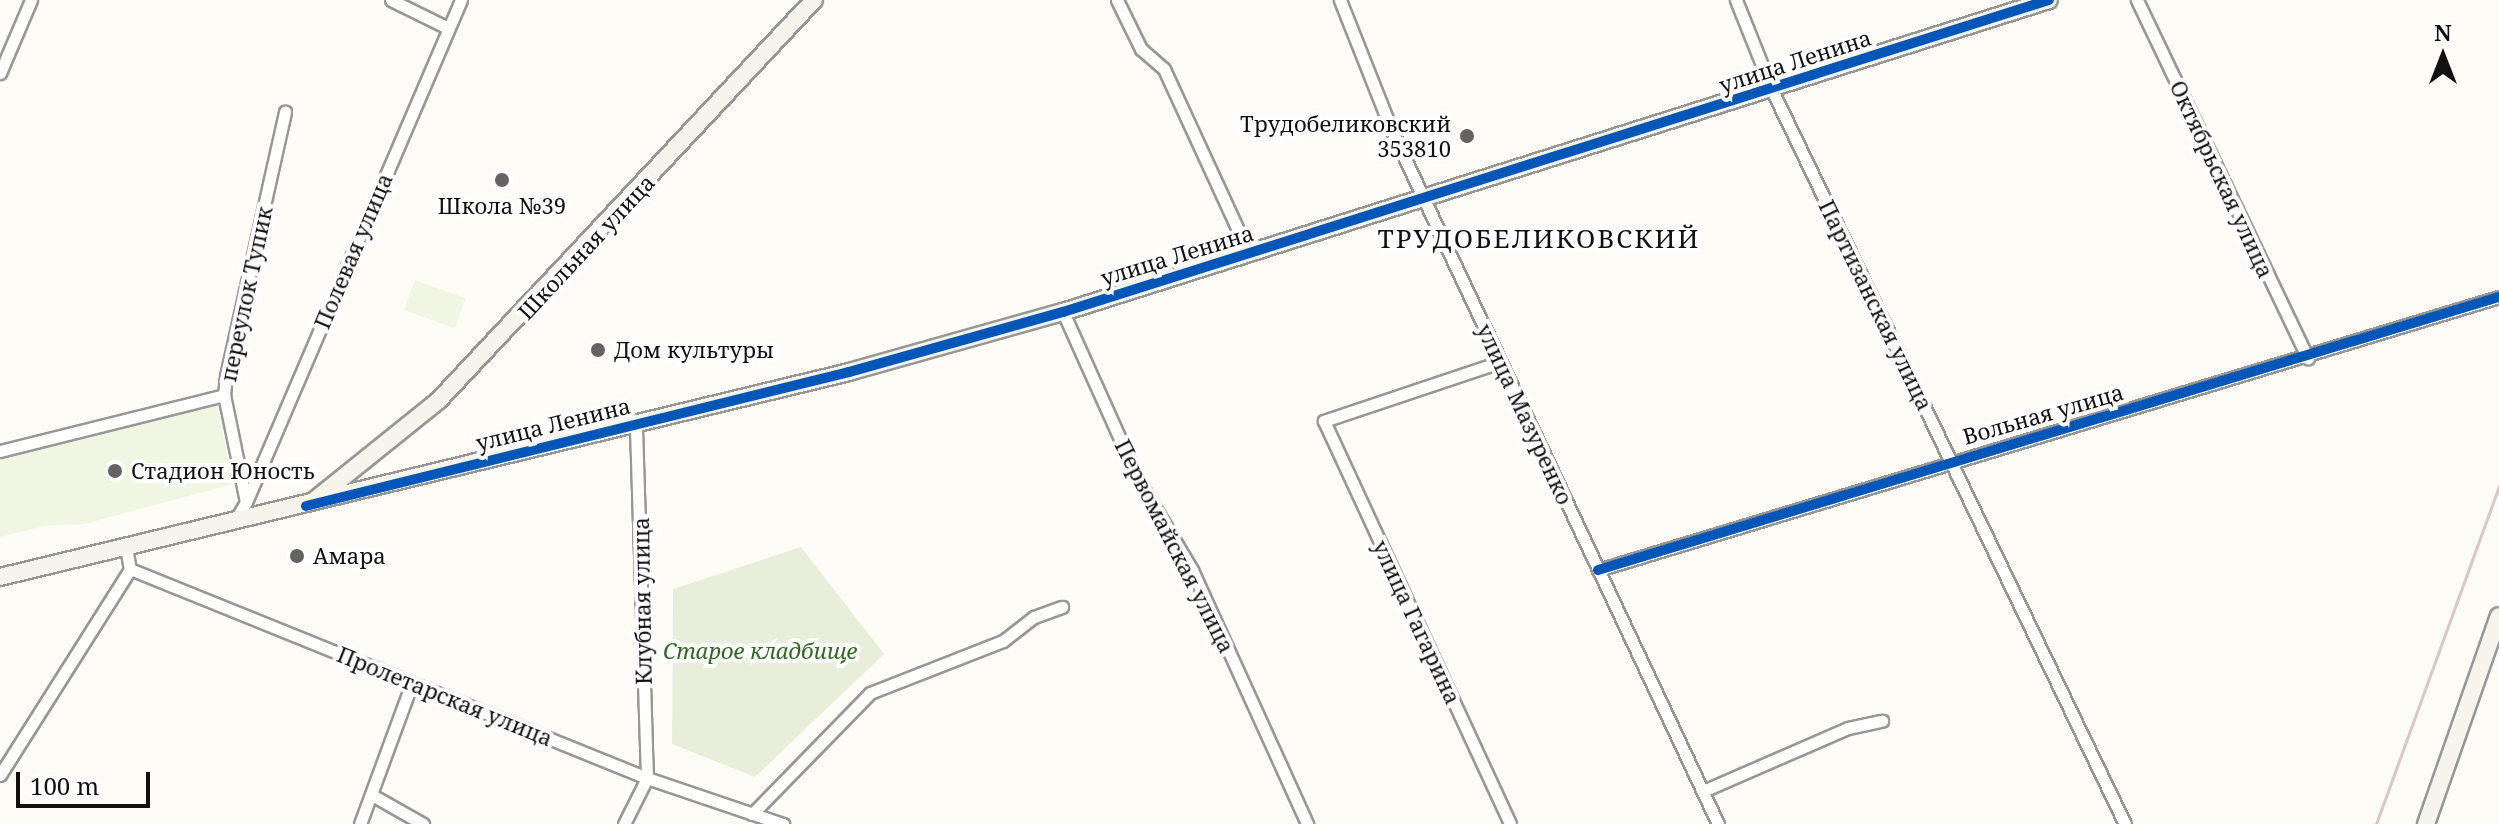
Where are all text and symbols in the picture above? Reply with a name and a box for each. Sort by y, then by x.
north arrow [2403,16,2483,96]
text: N [2434,17,2452,47]
street label: улица Ленина [1716,24,1874,98]
street label: Октябрьская улица [2165,76,2279,282]
place label: Трудобеликовский 353810 [1240,110,1451,162]
marker: Трудобеликовский 353810 [1458,127,1476,145]
street label: Полевая улица [308,169,398,333]
street label: Школьная улица [512,169,660,325]
marker: Школа №39 [493,171,511,189]
place label: Школа №39 [438,193,566,219]
street label: Партизанская улица [1814,196,1938,414]
street label: переулок Тупик [215,204,277,384]
street label: улица Ленина [1097,219,1257,291]
district label: ТРУДОБЕЛИКОВСКИЙ [1378,223,1700,255]
street label: улица Мазуренко [1472,319,1578,509]
place label: Дом культуры [614,337,774,363]
marker: Дом культуры [589,341,607,359]
street label: Вольная улица [1960,378,2126,450]
street label: улица Ленина [473,392,633,456]
street label: Первомайская улица [1110,435,1240,657]
place label: Стадион Юность [131,458,314,484]
marker: Стадион Юность [106,462,124,480]
street label: Клубная улица [627,517,657,685]
street label: улица Гагарина [1367,536,1467,708]
place label: Амара [313,543,386,569]
marker: Амара [288,547,306,565]
park label: Старое кладбище [663,638,857,664]
street label: Пролетарская улица [333,641,557,751]
scale bar [20,756,154,806]
text: 100 m [30,769,99,802]

